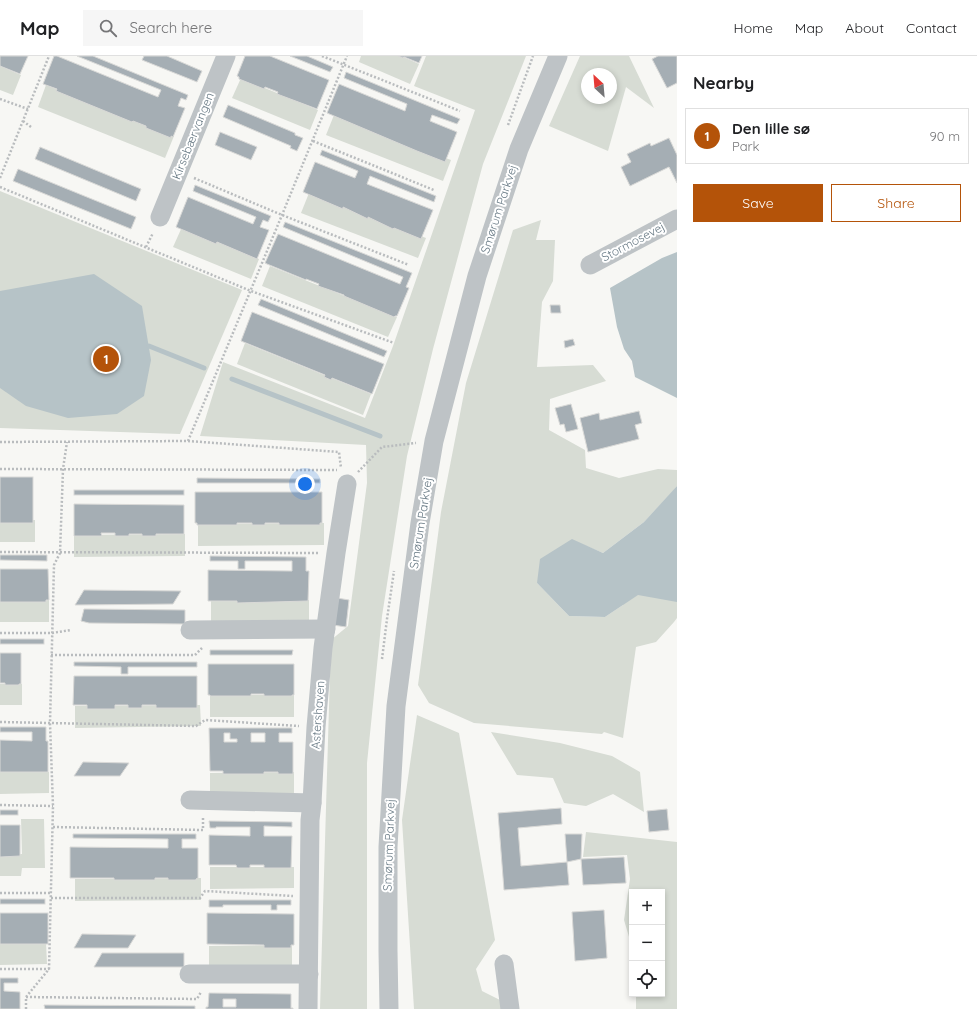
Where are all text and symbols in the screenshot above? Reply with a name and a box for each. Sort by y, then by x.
search box [83,10,363,46]
text: Map [20,16,59,40]
icon: search [97,17,119,39]
text: Search here [129,18,212,37]
text: Home [734,19,773,37]
text: Map [795,19,823,37]
text: About [845,19,884,37]
text: Contact [906,19,957,37]
north arrow [581,68,617,104]
text: Nearby [693,72,754,93]
street label: Kirsebærvangen [168,90,217,182]
text: Den lille sø [732,119,810,138]
text: 1 [704,128,710,144]
text: 90 m [930,128,960,144]
text: Park [732,138,760,154]
street label: Smørum Parkvej [477,163,520,255]
button: Save [693,184,823,222]
button: Share [831,184,961,222]
street label: Stormosevej [599,219,667,264]
pin: 1 [93,344,119,374]
your location [295,474,315,494]
street label: Smørum Parkvej [406,476,435,570]
street label: Astershaven [308,680,327,750]
street label: Smørum Parkvej [379,799,398,891]
map controls [629,889,665,997]
button: + [629,889,665,925]
button: − [629,925,665,961]
button: locate [629,961,665,997]

